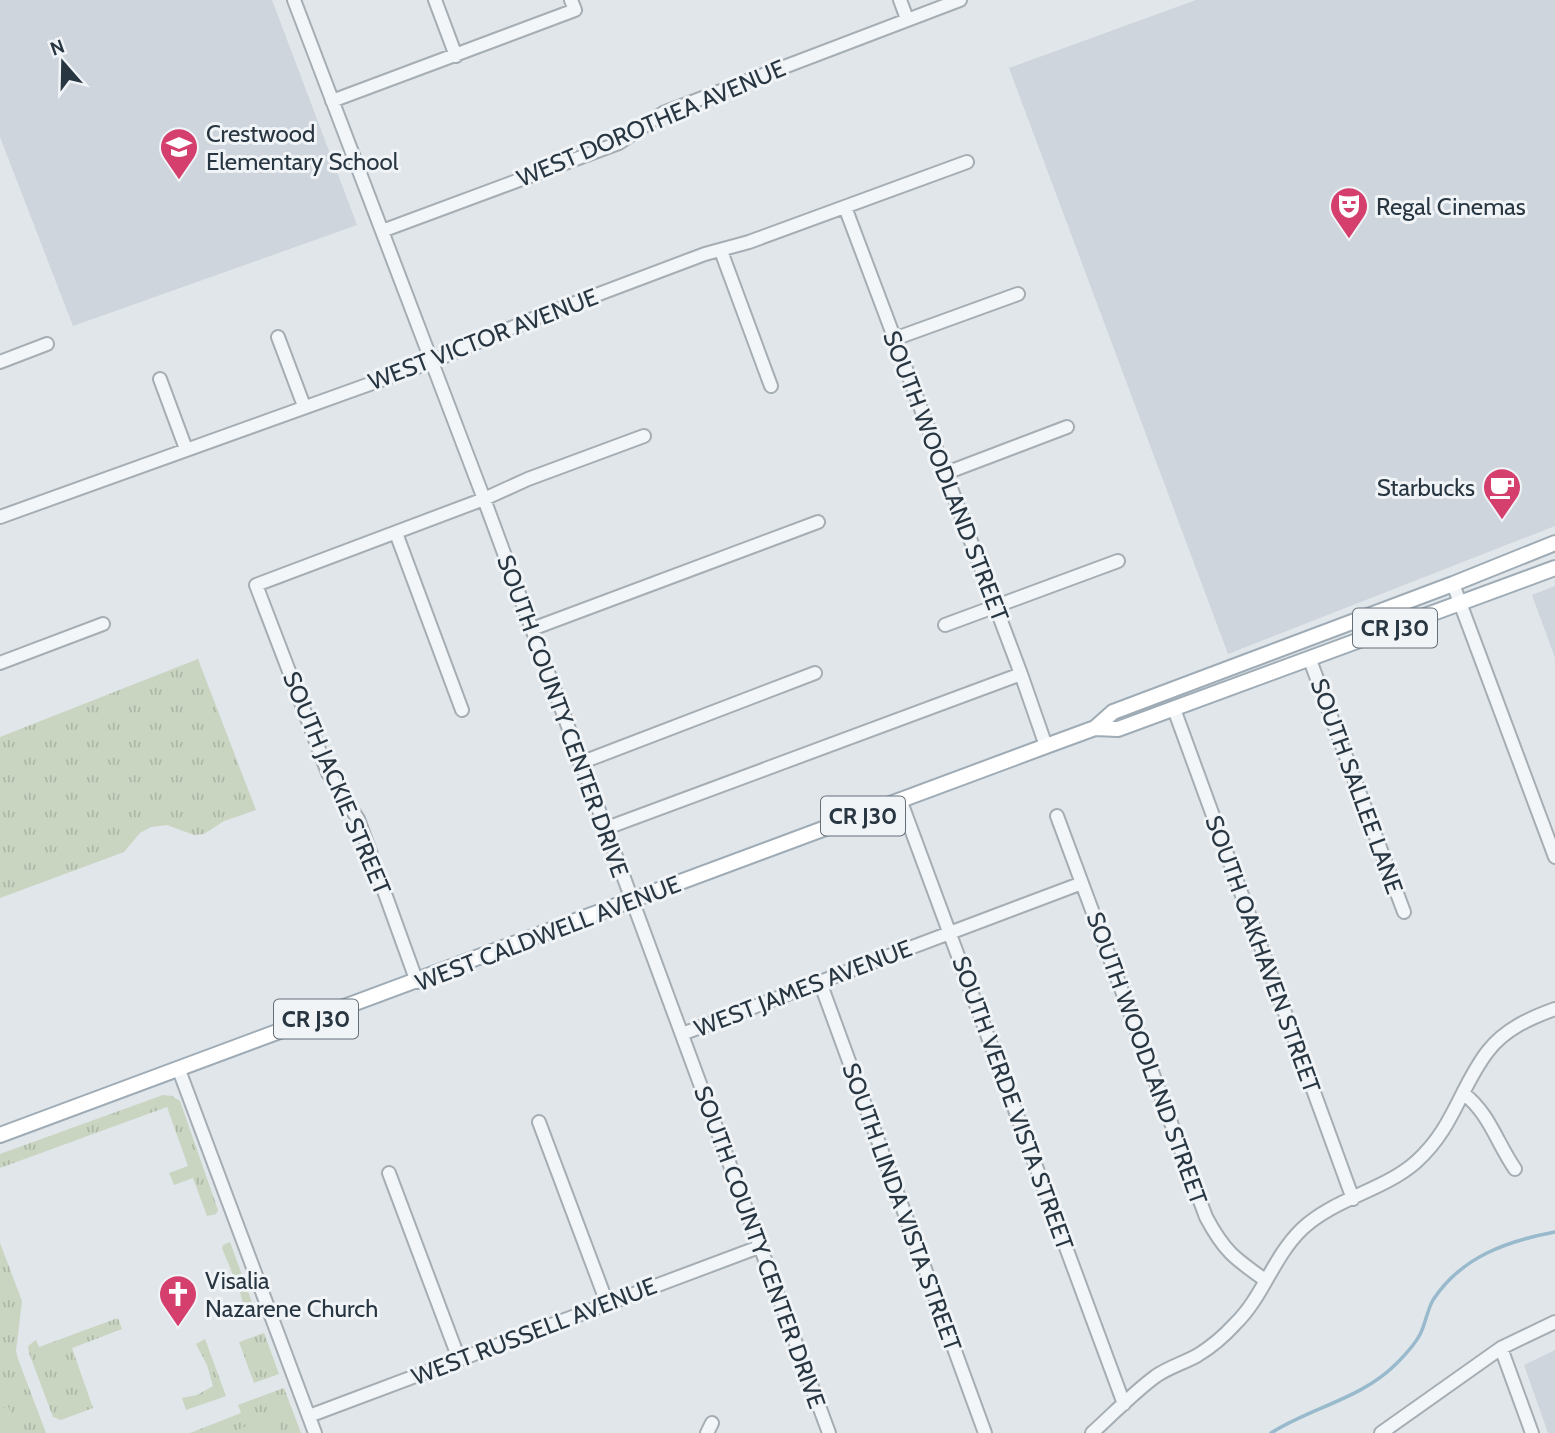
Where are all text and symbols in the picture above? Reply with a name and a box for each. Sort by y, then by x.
north arrow [28,28,98,98]
text: N [47,34,68,61]
street label: WEST DOROTHEA AVENUE [512,53,790,193]
place label: Crestwood Elementary School [206,119,399,176]
school or university icon: Crestwood Elementary School [158,126,200,181]
theatre icon: Regal Cinemas [1328,185,1370,240]
place label: Regal Cinemas [1376,192,1526,221]
street label: WEST VICTOR AVENUE [364,282,602,396]
street label: SOUTH WOODLAND STREET [877,326,1015,626]
cafe icon: Starbucks [1481,466,1523,521]
place label: Starbucks [1377,473,1475,502]
street label: SOUTH COUNTY CENTER DRIVE [491,551,635,881]
road number: CR J30 [1353,608,1437,648]
street label: SOUTH JACKIE STREET [277,667,397,899]
street label: SOUTH SALLEE LANE [1305,674,1409,898]
road number: CR J30 [821,796,905,836]
street label: SOUTH OAKHAVEN STREET [1199,811,1327,1097]
street label: WEST CALDWELL AVENUE [411,869,685,997]
street label: SOUTH WOODLAND STREET [1081,908,1214,1208]
street label: WEST JAMES AVENUE [690,933,916,1043]
street label: SOUTH VERDE VISTA STREET [946,952,1080,1254]
road number: CR J30 [274,1000,358,1038]
street label: SOUTH LINDA VISTA STREET [836,1059,968,1355]
street label: SOUTH COUNTY CENTER DRIVE [688,1082,832,1412]
place label: Visalia Nazarene Church [205,1266,378,1323]
street label: WEST RUSSELL AVENUE [407,1271,661,1391]
church icon: Visalia Nazarene Church [157,1273,199,1328]

